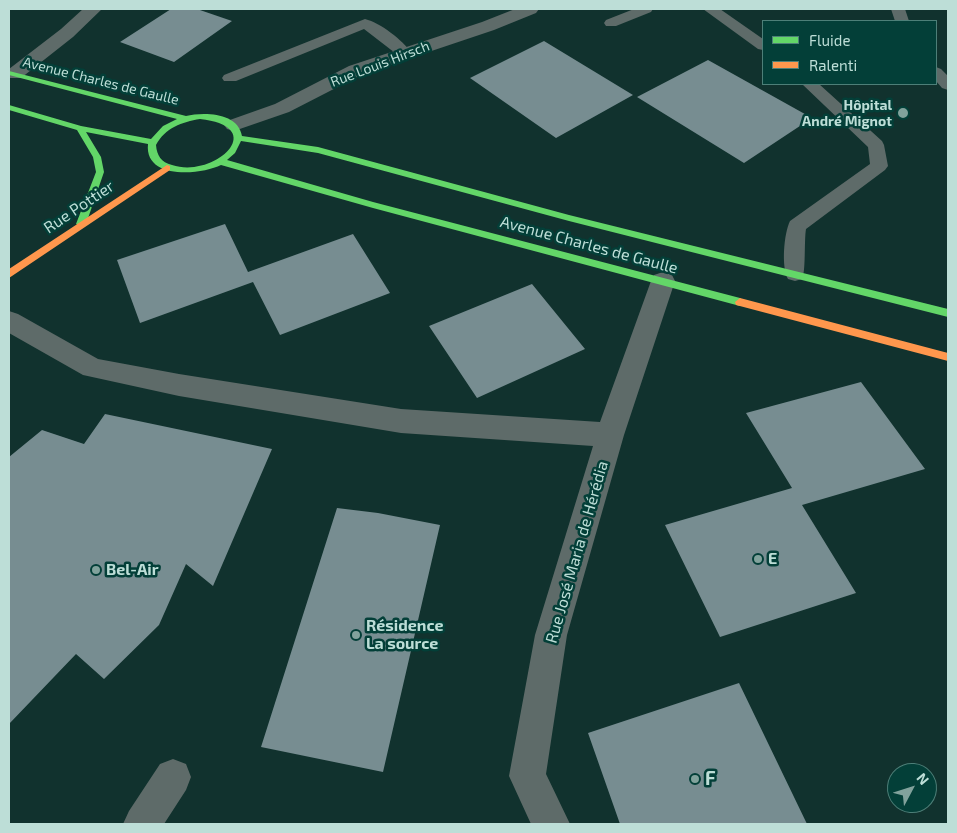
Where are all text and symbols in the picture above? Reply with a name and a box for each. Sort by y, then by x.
legend [762,20,937,85]
text: Fluide [809,31,850,49]
street label: Rue Louis Hirsch [328,37,432,91]
street label: Avenue Charles de Gaulle [21,53,181,109]
text: Ralenti [809,56,857,74]
place label: Hôpital André Mignot [802,97,892,130]
marker: Hôpital André Mignot [896,106,910,120]
street label: Rue Pottier [40,176,118,238]
street label: Avenue Charles de Gaulle [498,212,680,278]
street label: Rue José Maria de Hérédia [542,459,612,645]
place label: E [768,549,777,569]
marker: E [752,553,764,565]
place label: Bel-Air [106,560,159,580]
marker: Bel-Air [90,564,102,576]
place label: Résidence La source [366,616,443,654]
marker: Résidence La source [350,629,362,641]
north arrow [887,763,937,813]
place label: F [705,768,716,790]
text: N [913,769,933,788]
marker: F [689,773,701,785]

